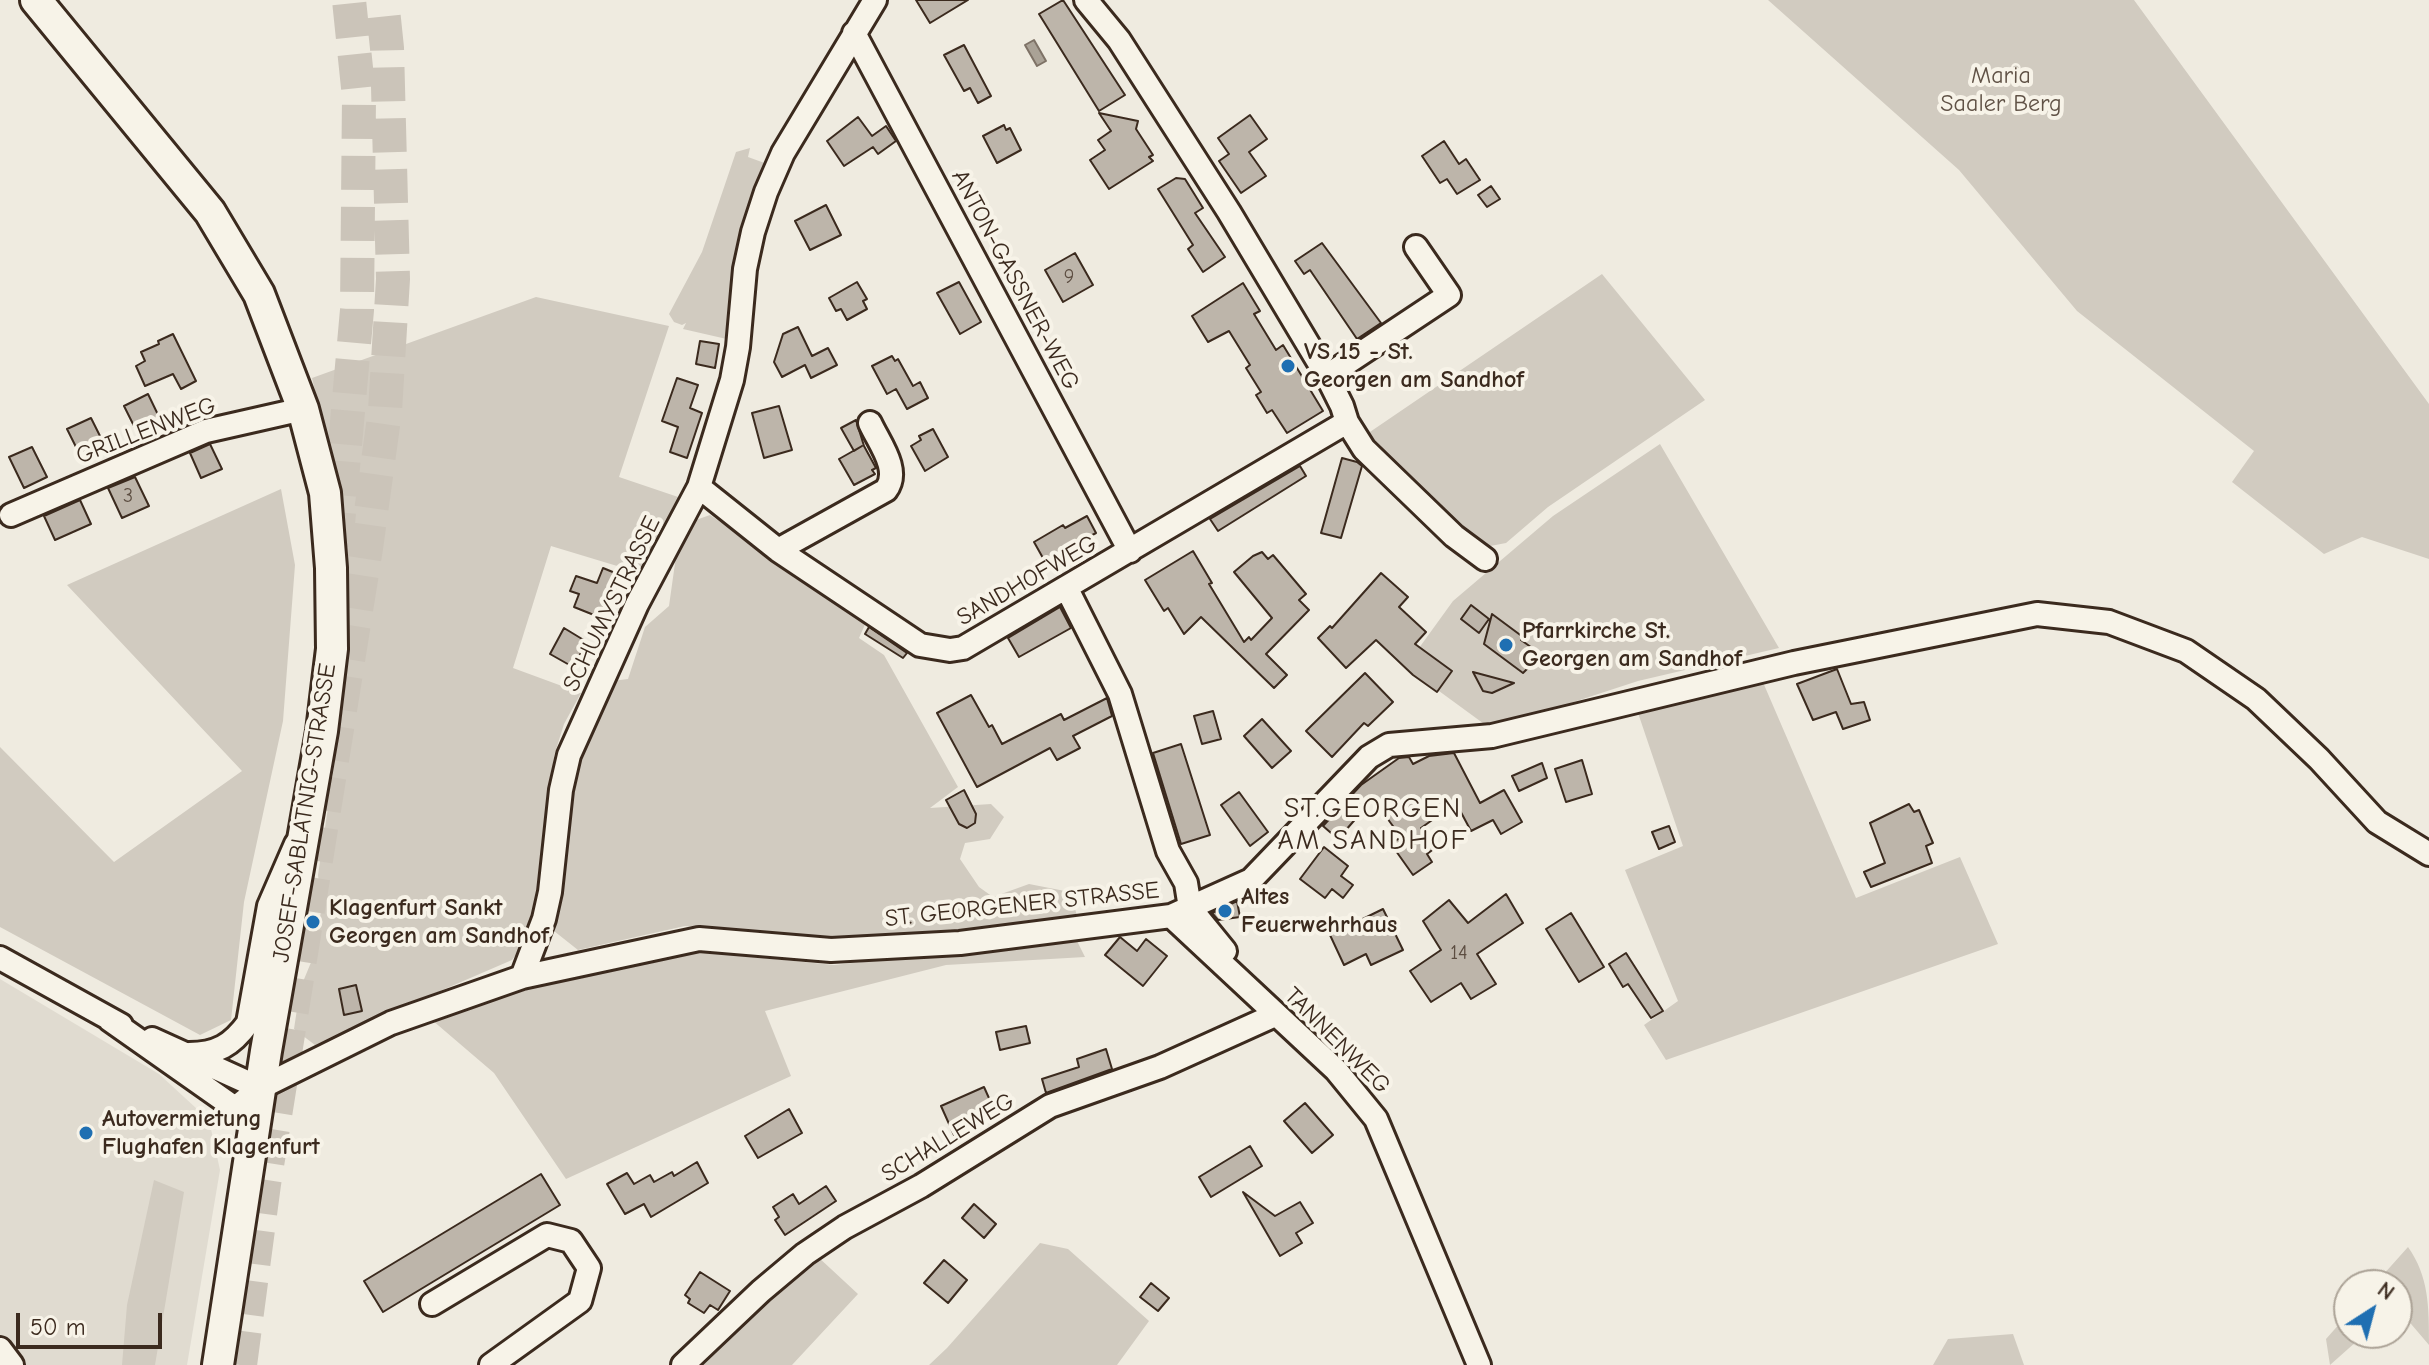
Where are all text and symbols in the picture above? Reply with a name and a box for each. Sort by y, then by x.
park label: Maria Saaler Berg [1940,62,2062,118]
street label: ANTON-GASSNER-WEG [945,165,1085,395]
house number: 9 [1064,265,1074,289]
place label: VS 15 - St. Georgen am Sandhof [1304,338,1524,394]
marker: VS 15 - St. Georgen am Sandhof [1279,357,1297,375]
street label: GRILLENWEG [72,391,220,471]
house number: 3 [123,484,133,508]
street label: SCHUMYSTRASSE [557,512,667,696]
street label: SANDHOFWEG [952,529,1102,633]
place label: Pfarrkirche St. Georgen am Sandhof [1522,617,1742,673]
marker: Pfarrkirche St. Georgen am Sandhof [1497,636,1515,654]
street label: JOSEF-SABLATNIG-STRASSE [267,662,343,964]
district label: ST.GEORGEN AM SANDHOF [1277,792,1469,858]
street label: ST. GEORGENER STRASSE [883,876,1161,934]
place label: Altes Feuerwehrhaus [1241,883,1397,939]
place label: Klagenfurt Sankt Georgen am Sandhof [329,894,549,950]
marker: Altes Feuerwehrhaus [1216,902,1234,920]
marker: Klagenfurt Sankt Georgen am Sandhof [304,913,322,931]
house number: 14 [1450,941,1468,965]
street label: TANNENWEG [1278,982,1396,1100]
street label: SCHALLEWEG [876,1087,1020,1189]
place label: Autovermietung Flughafen Klagenfurt [102,1105,320,1161]
marker: Autovermietung Flughafen Klagenfurt [77,1124,95,1142]
north arrow [2333,1269,2413,1349]
text: N [2372,1276,2399,1306]
scale bar [20,1297,166,1347]
text: 50 m [30,1313,86,1341]

